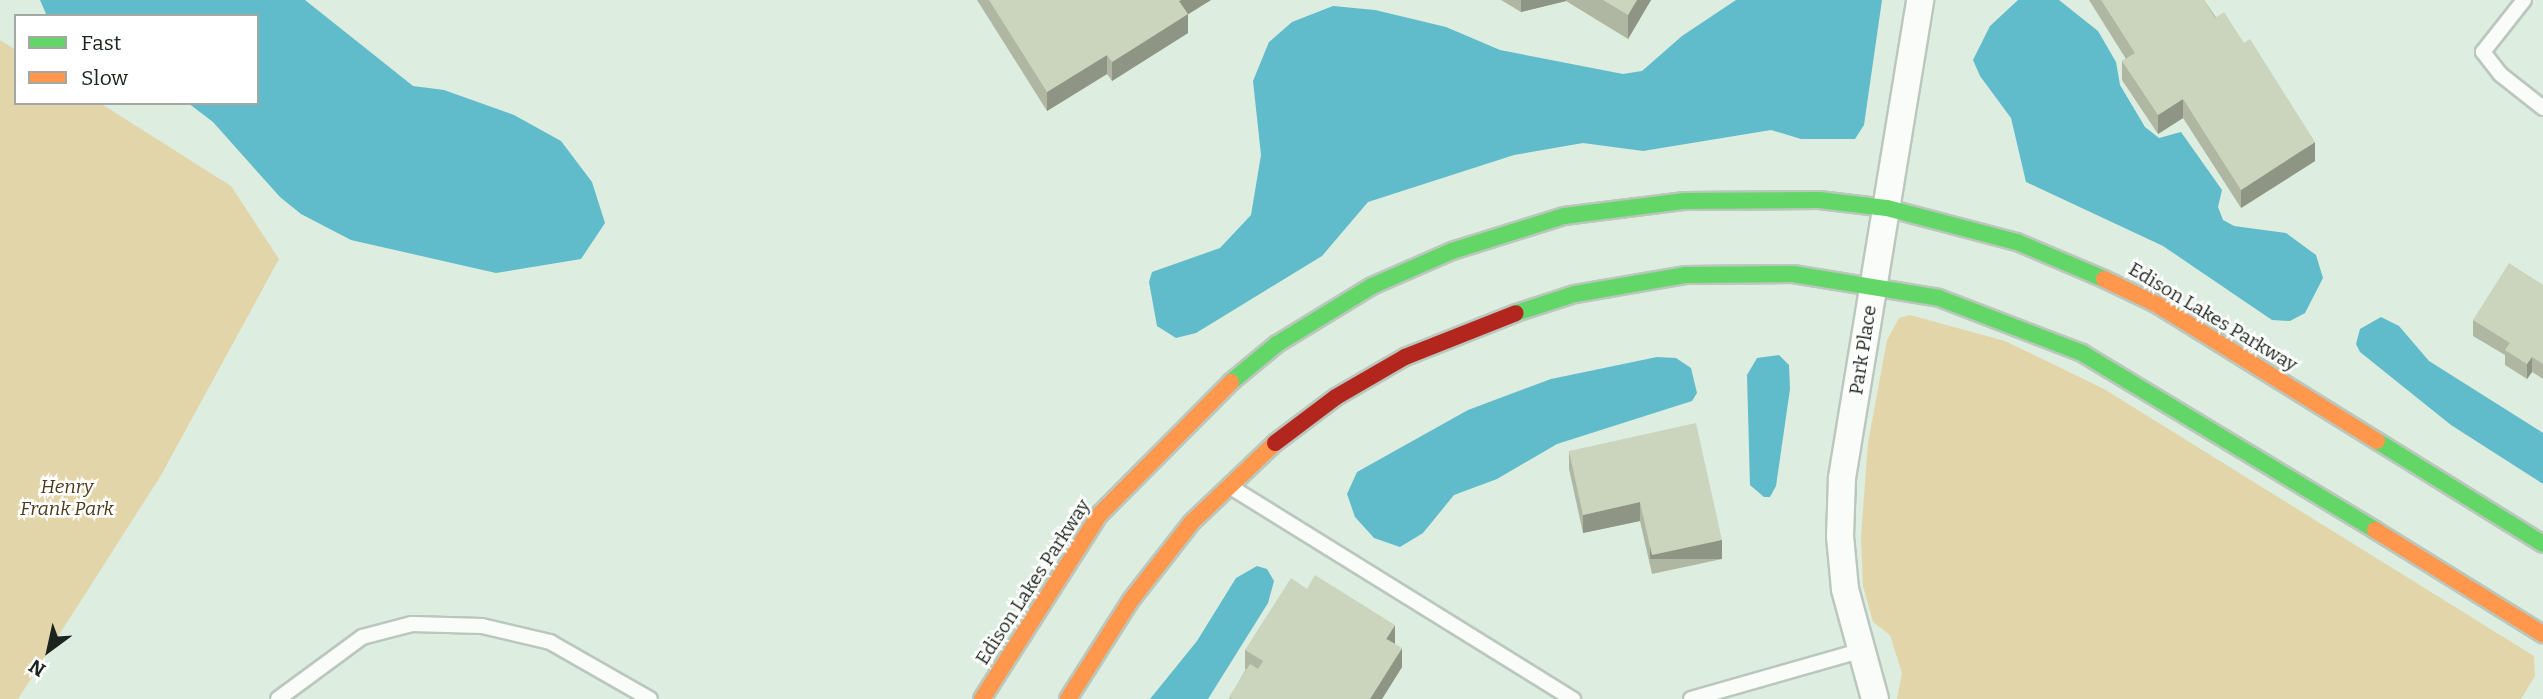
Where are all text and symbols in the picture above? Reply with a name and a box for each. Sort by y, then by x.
legend [14,14,259,105]
text: Fast [81,30,121,56]
text: Slow [81,65,128,91]
street label: Edison Lakes Parkway [2124,258,2302,376]
street label: Park Place [1845,304,1881,396]
park label: Henry Frank Park [20,476,114,520]
street label: Edison Lakes Parkway [971,495,1095,669]
north arrow [14,615,84,685]
text: N [25,654,50,682]

